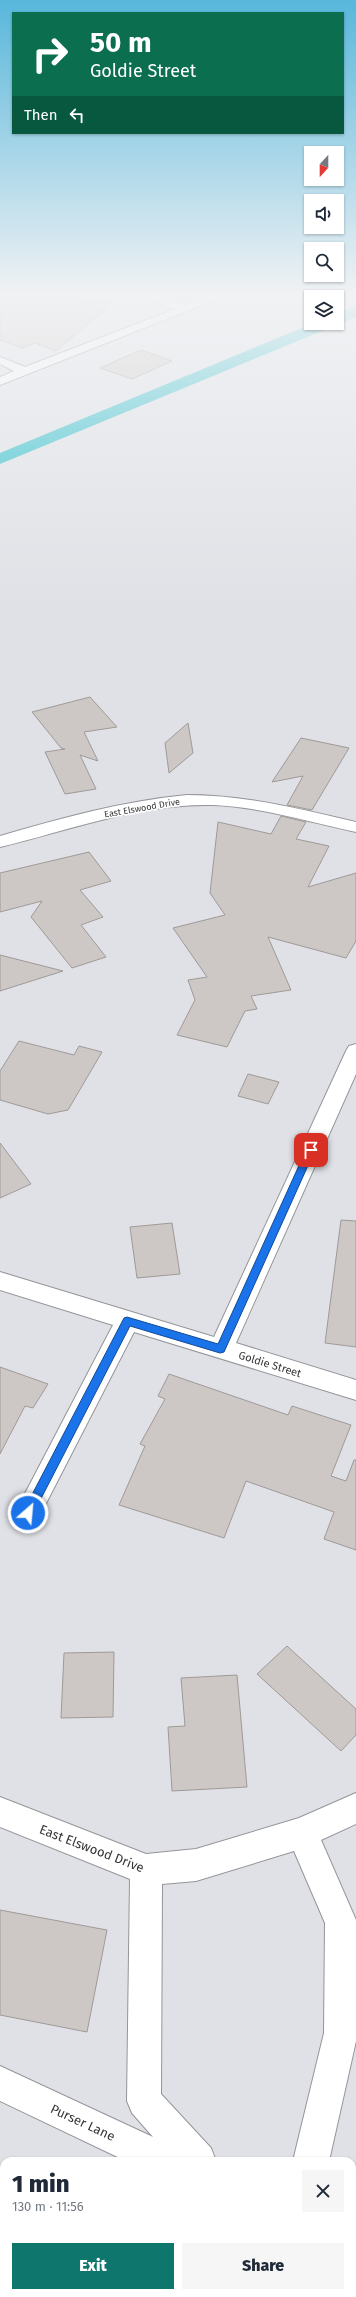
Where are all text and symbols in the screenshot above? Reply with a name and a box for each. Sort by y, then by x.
text: 50 m [90,26,152,59]
icon: right [24,28,76,80]
text: Goldie Street [90,60,196,82]
icon: left [66,104,88,126]
text: Then [24,106,58,124]
north arrow [304,146,344,186]
map controls [304,146,344,330]
button: sound [304,194,344,234]
button: search [304,242,344,282]
button: layers [304,290,344,330]
street label: East Elswood Drive [103,796,181,820]
pin [294,1133,328,1167]
icon: arrive [300,1139,322,1161]
street label: Goldie Street [237,1349,303,1380]
position arrow [7,1492,49,1534]
street label: East Elswood Drive [37,1822,146,1875]
street label: Purser Lane [48,2101,117,2144]
text: 1 min [12,2170,70,2198]
button: close [302,2170,344,2212]
text: 130 m · 11:56 [12,2199,84,2214]
button: Exit [12,2243,174,2289]
button: Share [182,2243,344,2289]

